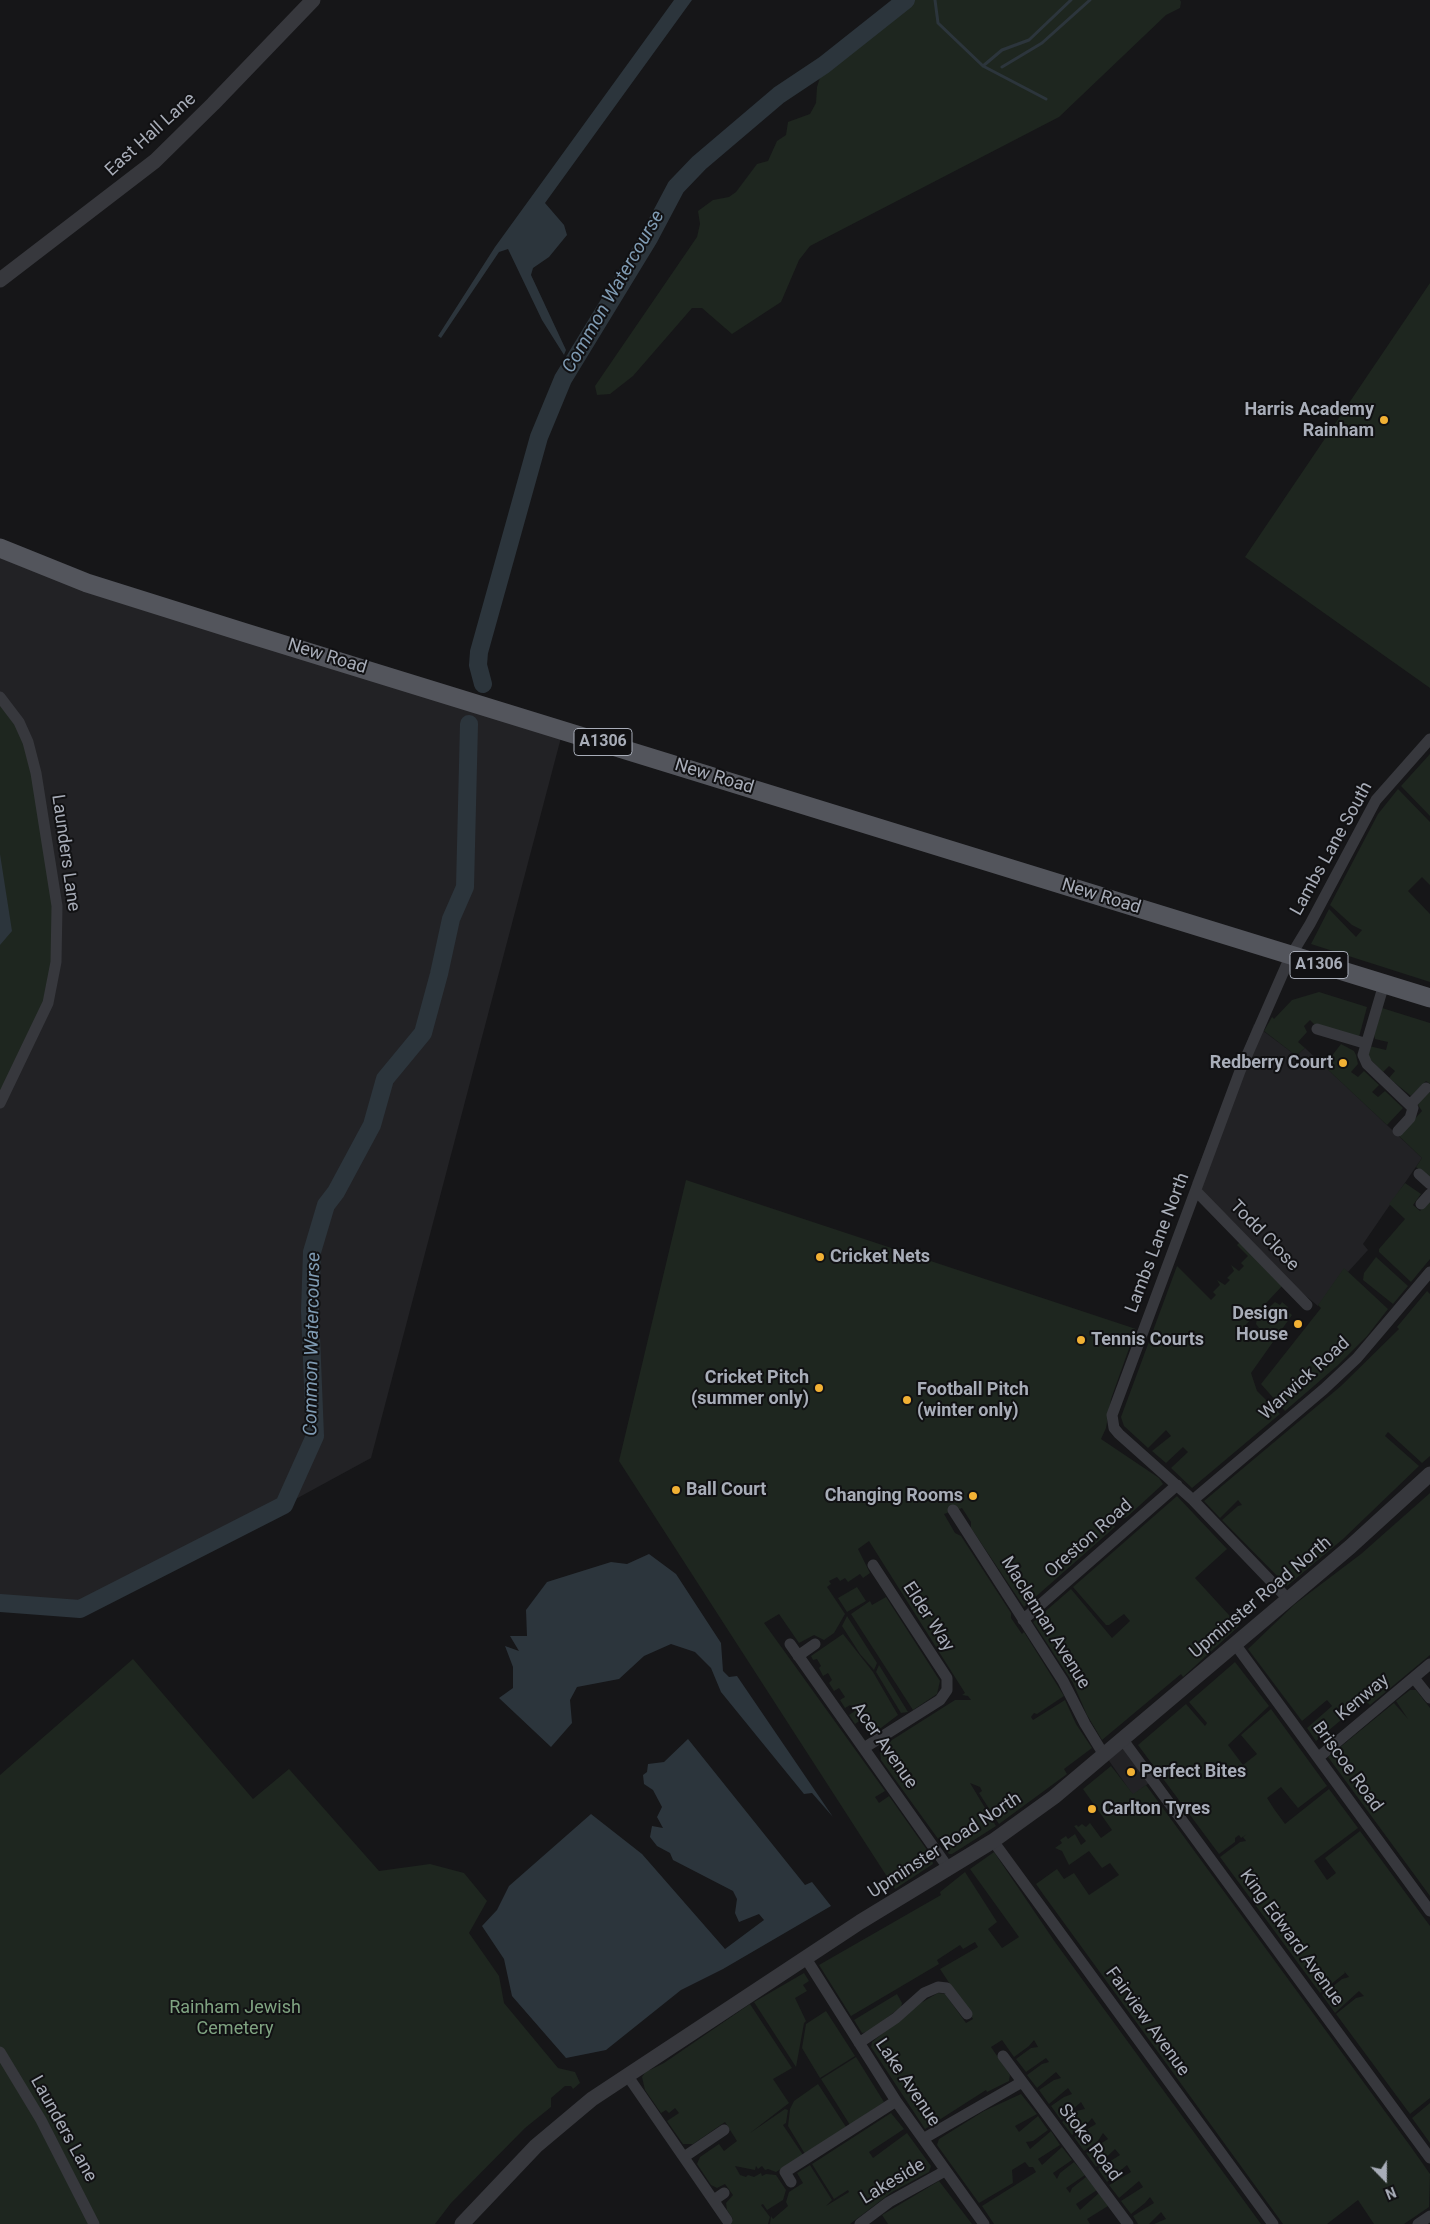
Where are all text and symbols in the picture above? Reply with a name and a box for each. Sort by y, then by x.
street label: East Hall Lane [101,89,201,181]
water label: Common Watercourse [558,207,670,377]
place label: Harris Academy Rainham [1244,399,1374,442]
marker: Harris Academy Rainham [1378,414,1390,426]
street label: New Road [285,635,369,679]
road number: A1306 [574,729,632,756]
street label: New Road [672,755,756,799]
street label: Lambs Lane South [1286,778,1378,920]
street label: Launders Lane [46,793,84,913]
street label: New Road [1059,875,1143,919]
road number: A1306 [1290,952,1348,978]
place label: Redberry Court [1210,1052,1333,1074]
marker: Redberry Court [1337,1057,1349,1069]
street label: Lambs Lane North [1121,1170,1195,1316]
street label: Todd Close [1225,1196,1303,1276]
place label: Cricket Nets [830,1246,930,1268]
marker: Cricket Nets [814,1251,826,1263]
water label: Common Watercourse [300,1252,326,1436]
place label: Design House [1232,1303,1288,1346]
marker: Design House [1292,1318,1304,1330]
place label: Tennis Courts [1091,1329,1204,1351]
street label: Warwick Road [1255,1333,1355,1425]
marker: Tennis Courts [1075,1334,1087,1346]
place label: Cricket Pitch (summer only) [691,1367,809,1410]
place label: Football Pitch (winter only) [917,1379,1029,1422]
marker: Cricket Pitch (summer only) [813,1382,825,1394]
marker: Football Pitch (winter only) [901,1394,913,1406]
place label: Ball Court [686,1479,766,1501]
marker: Ball Court [670,1484,682,1496]
place label: Changing Rooms [825,1485,963,1507]
marker: Changing Rooms [967,1490,979,1502]
street label: Oreston Road [1041,1495,1137,1583]
street label: Upminster Road North [1186,1532,1336,1664]
street label: Maclennan Avenue [996,1553,1094,1693]
street label: Elder Way [898,1578,958,1656]
street label: Kenway [1332,1670,1394,1726]
street label: Acer Avenue [846,1699,922,1793]
street label: Briscoe Road [1307,1718,1387,1816]
place label: Perfect Bites [1141,1761,1246,1783]
marker: Perfect Bites [1125,1766,1137,1778]
street label: Upminster Road North [864,1788,1026,1904]
place label: Carlton Tyres [1102,1798,1210,1820]
marker: Carlton Tyres [1086,1803,1098,1815]
street label: King Edward Avenue [1234,1866,1348,2010]
street label: Fairview Avenue [1100,1963,1194,2081]
park label: Rainham Jewish Cemetery [169,1997,301,2040]
street label: Lake Avenue [870,2035,944,2131]
street label: Launders Lane [25,2072,101,2186]
street label: Stoke Road [1053,2100,1125,2186]
street label: Lakeside [857,2154,929,2210]
north arrow [1360,2154,1410,2204]
text: N [1383,2184,1398,2202]

